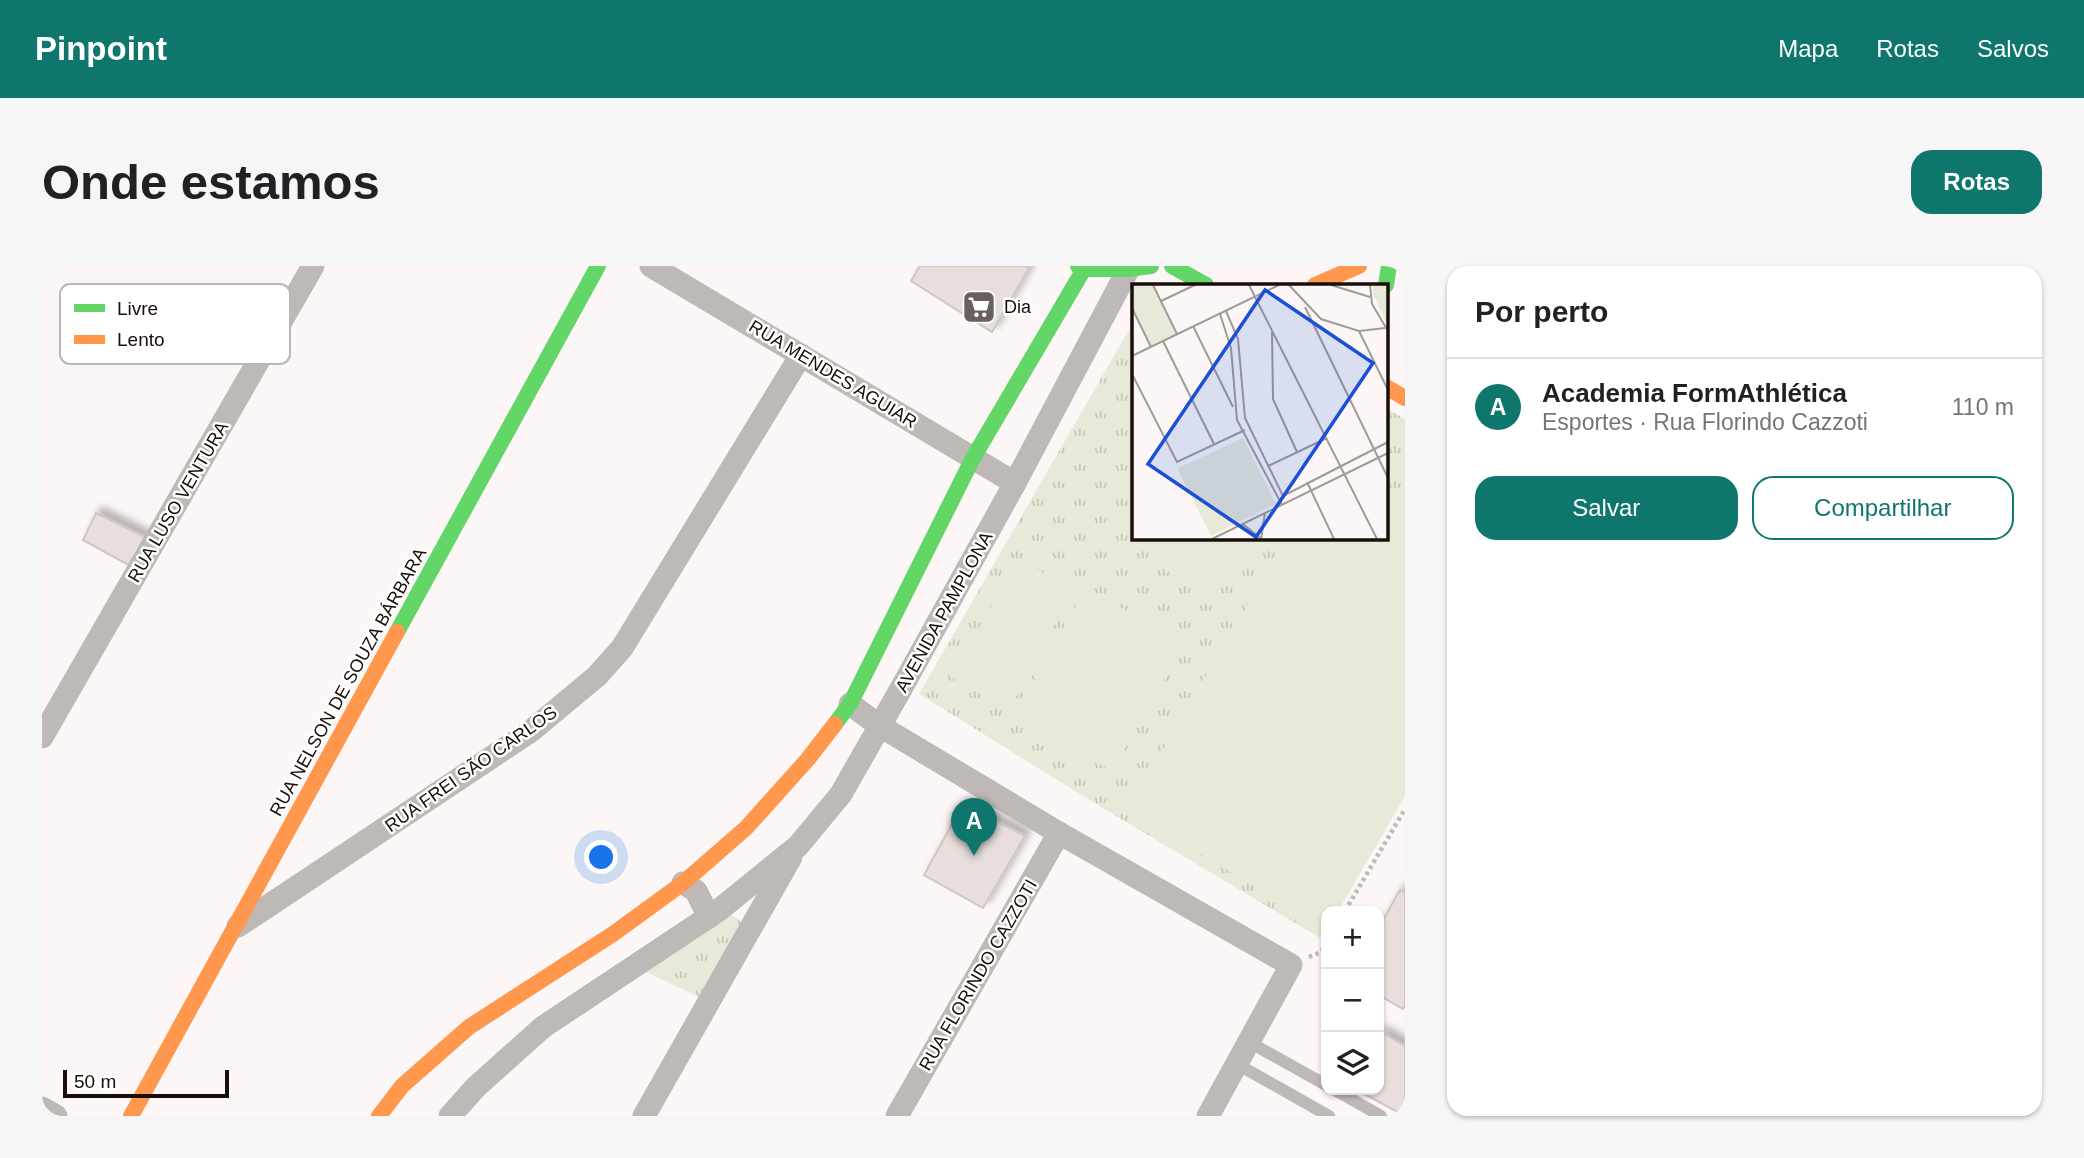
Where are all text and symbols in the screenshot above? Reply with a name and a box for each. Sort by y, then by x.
text: Pinpoint [35,30,167,67]
text: Mapa [1778,35,1838,62]
text: Rotas [1876,35,1939,62]
text: Salvos [1977,35,2049,62]
button: Rotas [1911,150,2042,214]
text: Onde estamos [42,155,380,209]
legend [60,284,290,364]
inset map [1132,284,1388,539]
supermarket icon: Dia [960,288,998,326]
text: Por perto [1475,295,1608,328]
place label: Dia [1004,297,1032,317]
text: Livre [117,298,158,319]
street label: RUA MENDES AGUIAR [746,316,920,432]
text: Lento [117,329,165,350]
text: Academia FormAthlética [1542,378,1847,408]
text: A [1490,394,1506,420]
text: 110 m [1952,394,2014,420]
text: Esportes · Rua Florindo Cazzoti [1542,409,1868,435]
street label: RUA LUSO VENTURA [124,418,232,586]
button: Salvar [1475,476,1738,540]
button: Compartilhar [1752,476,2014,540]
street label: AVENIDA PAMPLONA [892,528,996,696]
street label: RUA NELSON DE SOUZA BÁRBARA [266,545,430,819]
street label: RUA FREI SÃO CARLOS [381,701,561,836]
pin: A [951,798,997,856]
your location [584,840,618,874]
street label: RUA FLORINDO CAZZOTI [915,876,1041,1074]
map controls [1321,906,1384,1095]
button: + [1321,906,1384,969]
button: − [1321,969,1384,1032]
button: layers [1321,1032,1384,1095]
scale bar [63,1067,229,1099]
text: 50 m [74,1071,116,1092]

